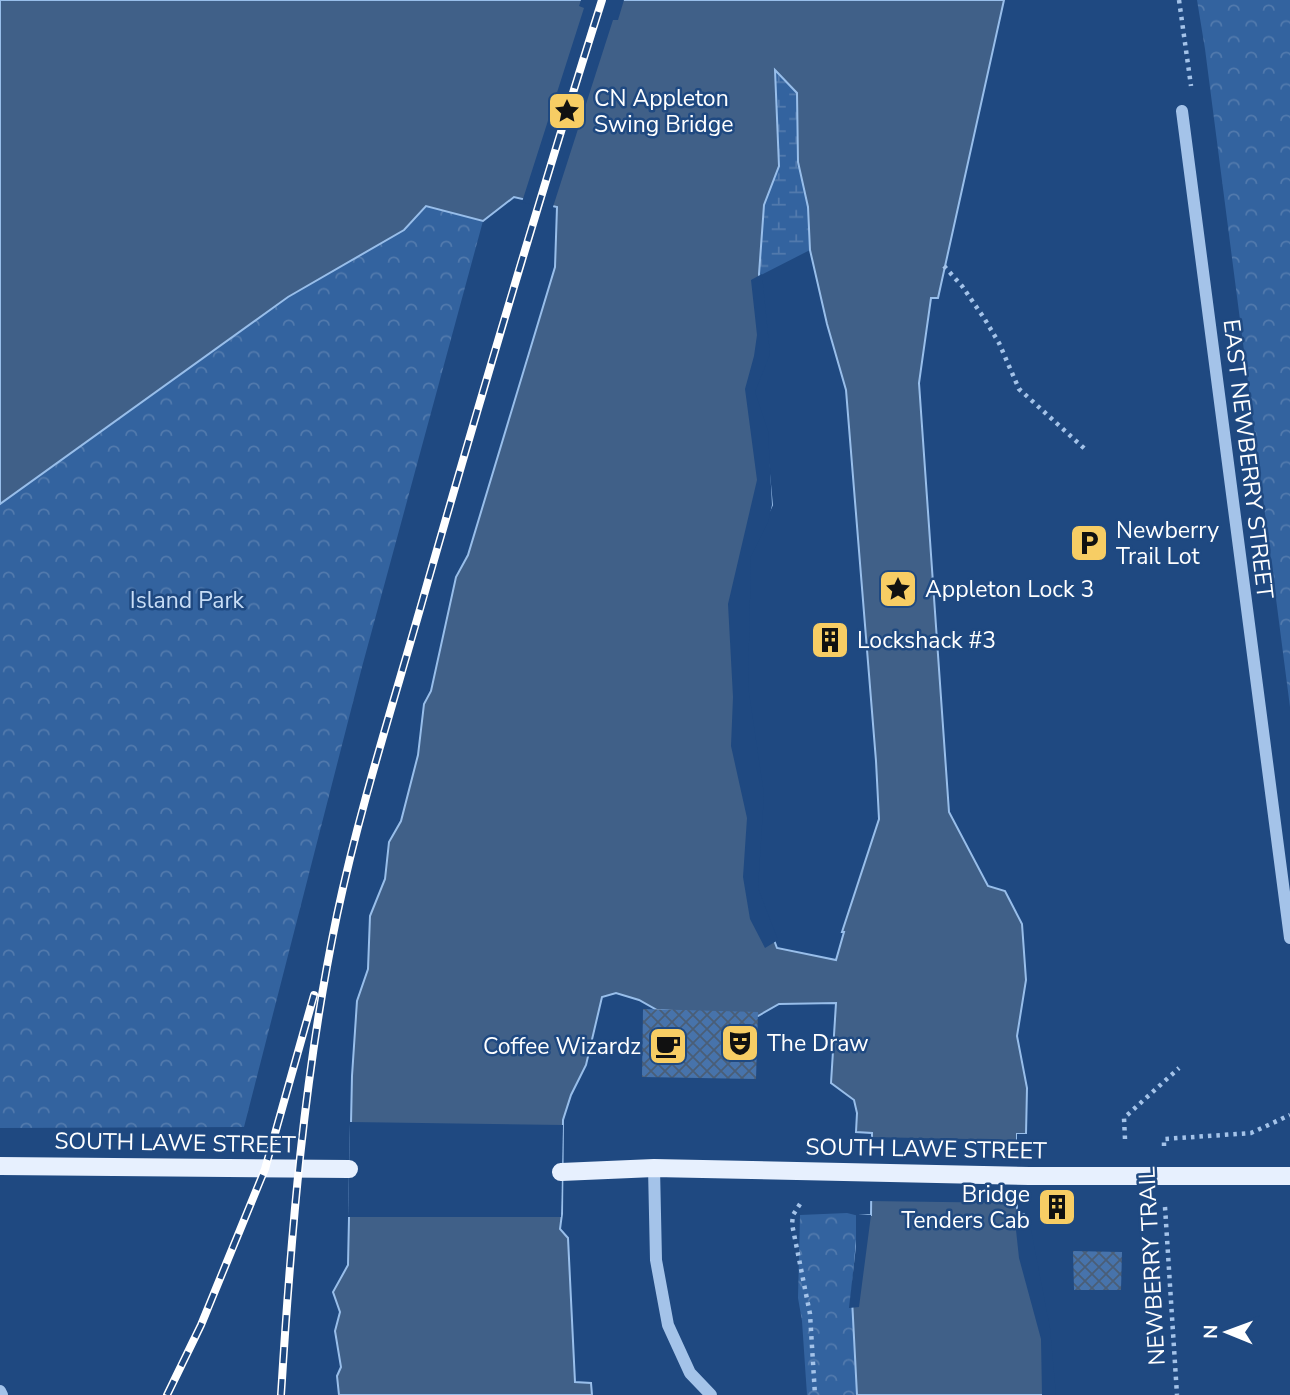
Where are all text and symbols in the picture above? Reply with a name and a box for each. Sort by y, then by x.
place label: CN Appleton Swing Bridge [594,83,733,140]
place icon: CN Appleton Swing Bridge [546,90,588,132]
street label: EAST NEWBERRY STREET [1215,317,1281,601]
place label: Newberry Trail Lot [1116,515,1219,572]
parking icon: Newberry Trail Lot [1068,522,1110,564]
place icon: Appleton Lock 3 [877,568,919,610]
place label: Appleton Lock 3 [925,574,1094,605]
park label: Island Park [130,585,245,616]
building icon: Lockshack #3 [809,619,851,661]
place label: Lockshack #3 [857,625,996,656]
theatre icon: The Draw [719,1022,761,1064]
cafe icon: Coffee Wizardz [647,1025,689,1067]
place label: The Draw [767,1028,869,1059]
place label: Coffee Wizardz [483,1031,641,1062]
street label: SOUTH LAWE STREET [54,1125,296,1161]
street label: SOUTH LAWE STREET [805,1131,1047,1167]
street label: NEWBERRY TRAIL [1131,1165,1173,1366]
place label: Bridge Tenders Cab [901,1179,1030,1236]
building icon: Bridge Tenders Cab [1036,1186,1078,1228]
north arrow [1192,1297,1262,1367]
text: N [1198,1324,1224,1339]

